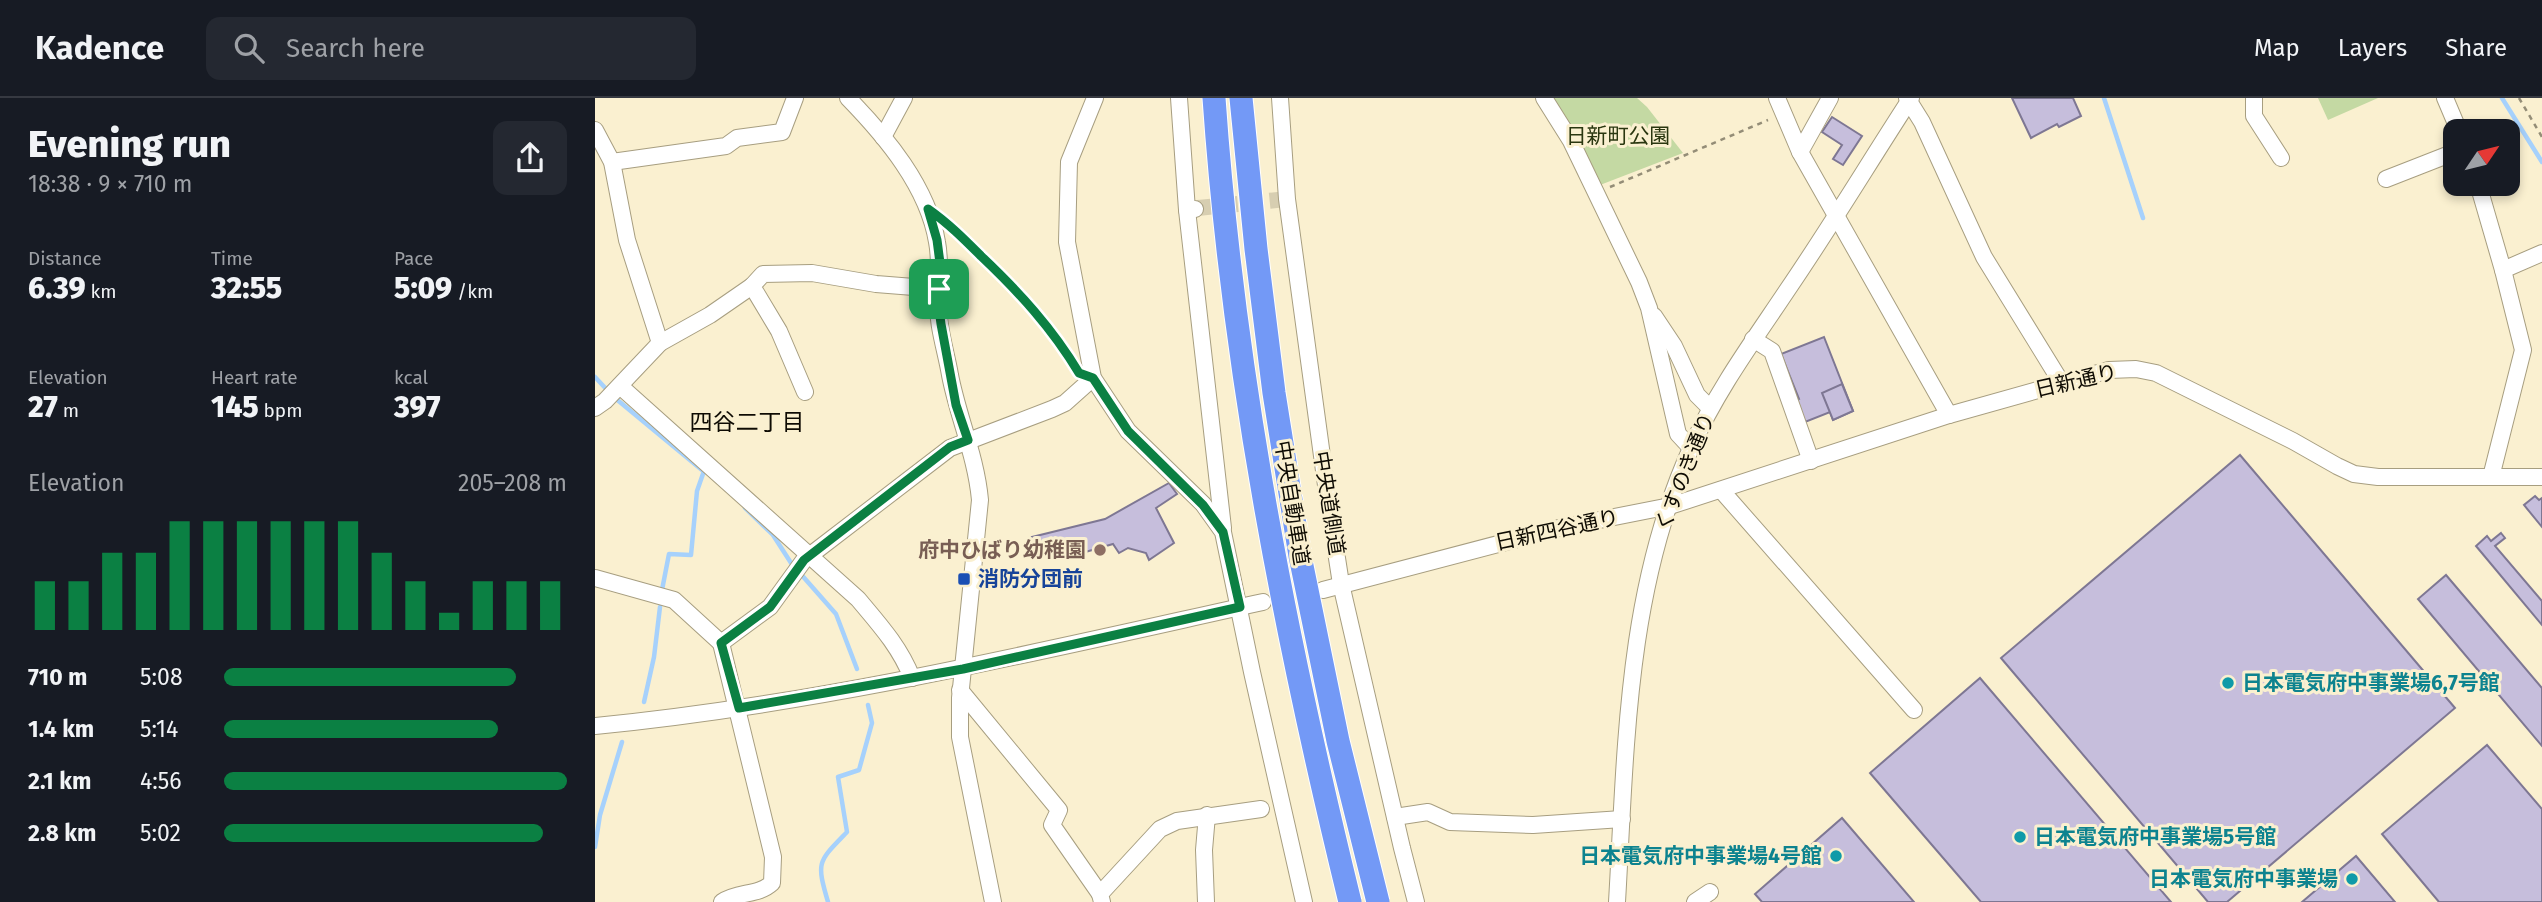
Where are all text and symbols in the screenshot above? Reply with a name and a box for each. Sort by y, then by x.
search box [206,17,696,80]
text: Kadence [35,28,164,68]
icon: search [230,29,268,67]
text: Search here [286,33,425,64]
text: Map [2254,34,2300,62]
text: Layers [2338,34,2407,62]
text: Share [2445,34,2507,62]
north arrow [2443,119,2520,196]
map controls [2443,119,2520,196]
text: Evening run [28,121,231,167]
button: share [493,121,567,195]
park label: 日新町公園 [1566,123,1671,149]
text: 18:38 · 9 × 710 m [28,170,192,198]
text: Distance [28,247,102,270]
text: Time [211,247,253,270]
text: Pace [394,247,433,270]
pin [909,259,969,319]
text: 6.39 [28,270,86,306]
text: 32:55 [211,270,282,306]
text: 5:09 [394,270,452,306]
icon: arrive [920,270,958,308]
text: km [86,280,117,303]
text: /km [452,280,493,303]
street label: 日新通り [2032,359,2120,403]
text: Elevation [28,366,108,389]
text: Heart rate [211,366,298,389]
text: kcal [394,366,428,389]
text: 27 [28,389,58,425]
text: 145 [211,389,259,425]
text: 397 [394,389,441,425]
text: m [58,399,79,422]
text: bpm [259,399,302,422]
district label: 四谷二丁目 [690,408,805,436]
street label: くすのき通り [1649,409,1721,535]
street label: 中央自動車道 [1269,439,1315,567]
street label: 中央道側道 [1308,449,1350,557]
text: Elevation [28,469,124,497]
text: 205–208 m [458,469,567,497]
street label: 日新四谷通り [1493,504,1621,556]
place label: 府中ひばり幼稚園 [918,537,1086,563]
marker: 府中ひばり幼稚園 [1092,542,1108,558]
place label: 消防分団前 [978,566,1083,592]
marker: 消防分団前 [956,571,972,587]
text: 710 m [28,663,87,691]
text: 5:08 [140,663,183,691]
place label: 日本電気府中事業場6,7号館 [2242,670,2500,696]
marker: 日本電気府中事業場6,7号館 [2220,675,2236,691]
text: 1.4 km [28,715,94,743]
text: 5:14 [140,715,178,743]
text: 2.1 km [28,767,91,795]
text: 4:56 [140,767,182,795]
text: 2.8 km [28,819,96,847]
text: 5:02 [140,819,181,847]
place label: 日本電気府中事業場5号館 [2034,824,2276,850]
marker: 日本電気府中事業場5号館 [2012,829,2028,845]
place label: 日本電気府中事業場4号館 [1579,843,1822,869]
marker: 日本電気府中事業場4号館 [1828,848,1844,864]
place label: 日本電気府中事業場 [2149,866,2338,892]
marker: 日本電気府中事業場 [2344,871,2360,887]

